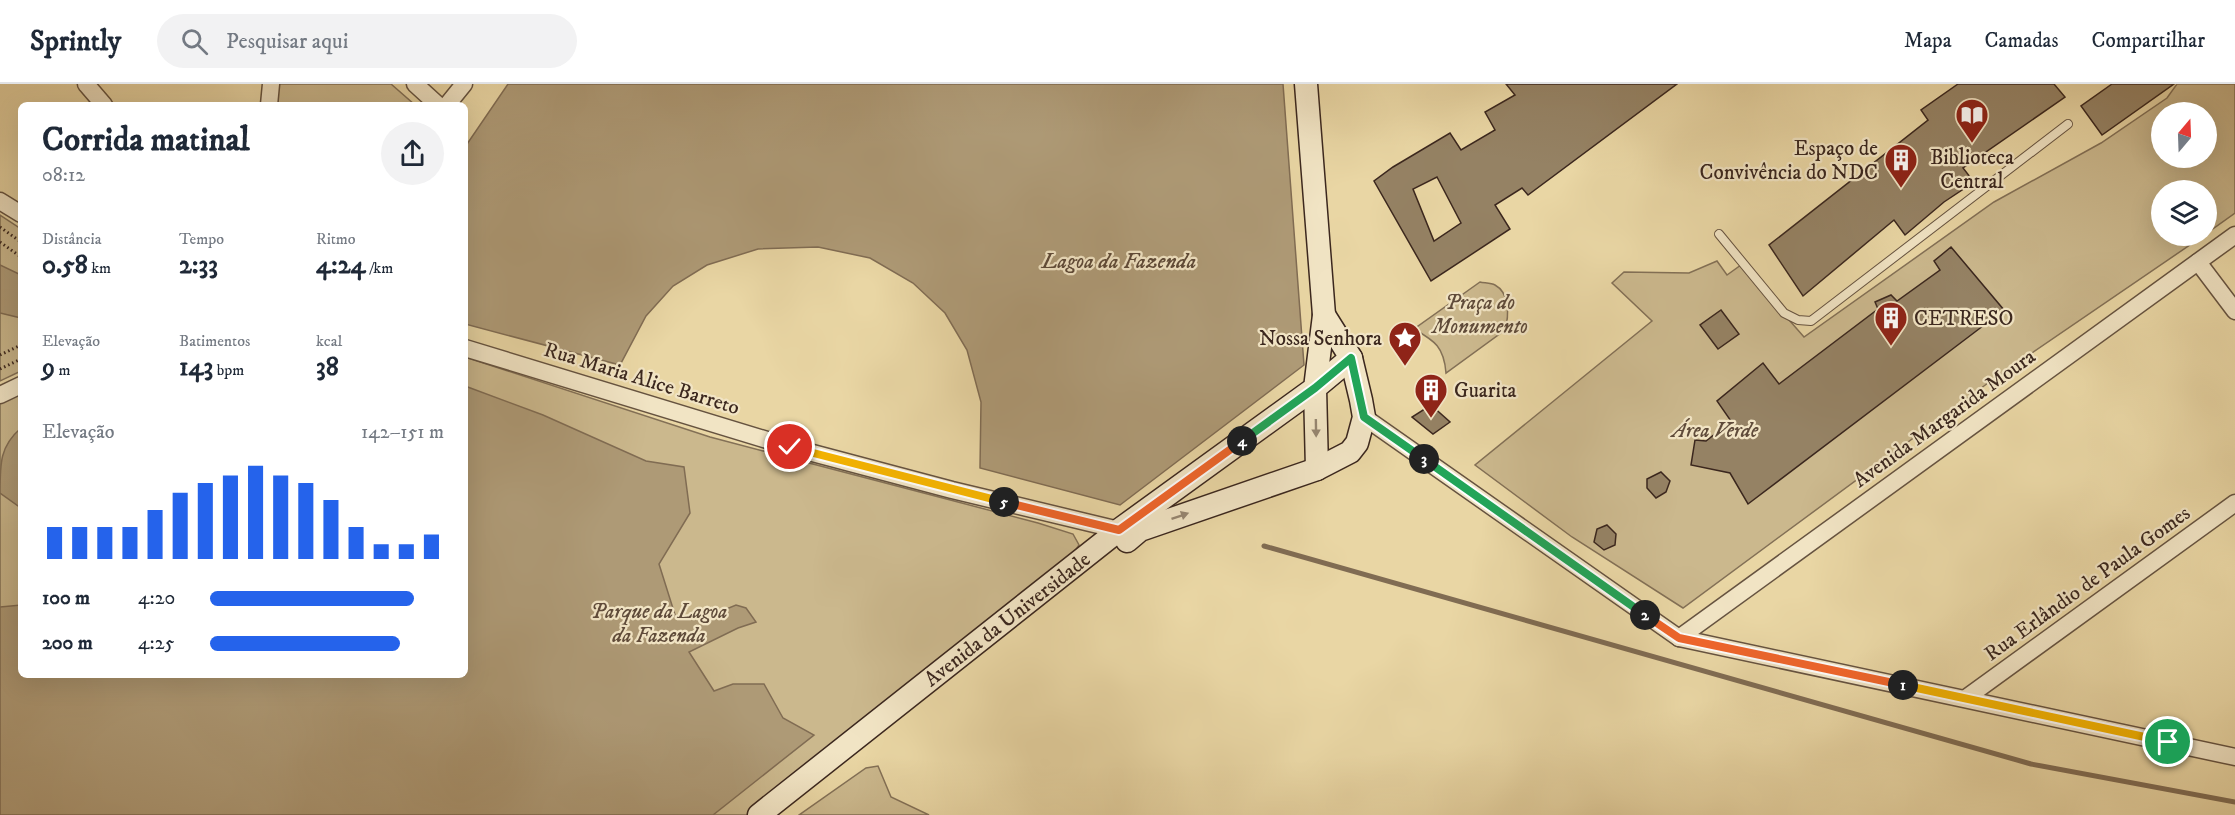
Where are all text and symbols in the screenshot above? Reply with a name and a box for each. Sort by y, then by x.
search box [157,14,577,68]
text: Sprintly [30,24,121,59]
icon: search [178,25,211,58]
text: Pesquisar aqui [226,28,348,55]
text: Mapa [1904,28,1952,54]
text: Camadas [1985,28,2059,54]
text: Compartilhar [2092,28,2205,54]
library icon: Biblioteca Central [1954,97,1990,144]
north arrow [2151,102,2217,168]
map controls [2151,102,2217,246]
text: Corrida matinal [42,120,250,161]
button: share [381,122,444,185]
place label: Espaço de Convivência do NDC [1700,136,1878,186]
building icon: Espaço de Convivência do NDC [1883,142,1919,189]
place label: Biblioteca Central [1930,145,2014,195]
text: 08:12 [42,163,85,188]
button: layers [2151,180,2217,246]
text: Distância [42,229,101,249]
text: Tempo [179,229,224,249]
text: Ritmo [316,229,356,249]
water label: Lagoa da Fazenda [1040,248,1196,275]
text: 0.58 [42,249,88,282]
text: 2:33 [179,249,218,282]
text: 4:24 [316,249,366,282]
text: km [88,258,111,278]
text: /km [366,258,393,278]
park label: Praça do Monumento [1430,290,1528,340]
building icon: CETRESO [1873,300,1909,347]
place label: CETRESO [1914,306,2013,332]
place icon: Nossa Senhora [1387,320,1423,367]
place label: Nossa Senhora [1259,326,1382,352]
text: Elevação [42,331,100,351]
text: Batimentos [179,331,250,351]
text: kcal [316,331,342,351]
street label: Rua Maria Alice Barreto [541,337,743,421]
street label: Avenida Margarida Moura [1848,344,2041,494]
text: 9 [42,351,55,384]
text: 143 [179,351,213,384]
text: 38 [316,351,339,384]
text: m [55,360,70,380]
text: bpm [213,360,244,380]
building icon: Guarita [1413,372,1449,419]
place label: Guarita [1454,378,1517,404]
park label: Área Verde [1670,418,1759,444]
one-way arrow [1311,419,1320,438]
text: Elevação [42,420,115,445]
text: 142–151 m [361,420,444,445]
pin [764,421,815,472]
pin: 4 [1227,426,1257,456]
icon: check [773,430,806,463]
text: 4 [1237,431,1247,451]
pin: 3 [1409,444,1439,474]
text: 3 [1421,449,1427,469]
pin: 5 [989,487,1019,517]
text: 5 [1000,492,1008,512]
street label: Rua Erlândio de Paula Gomes [1980,500,2195,667]
one-way arrow [1172,511,1190,520]
street label: Avenida da Universidade [919,547,1096,693]
text: 100 m [42,586,90,611]
text: 4:20 [138,586,175,611]
park label: Parque da Lagoa da Fazenda [591,599,727,649]
pin: 2 [1630,600,1660,630]
text: 2 [1641,605,1649,625]
text: 200 m [42,631,93,656]
text: 4:25 [138,631,174,656]
pin: 1 [1888,670,1918,700]
text: 1 [1900,675,1906,695]
pin [2142,716,2193,767]
icon: arrive [2151,725,2184,758]

